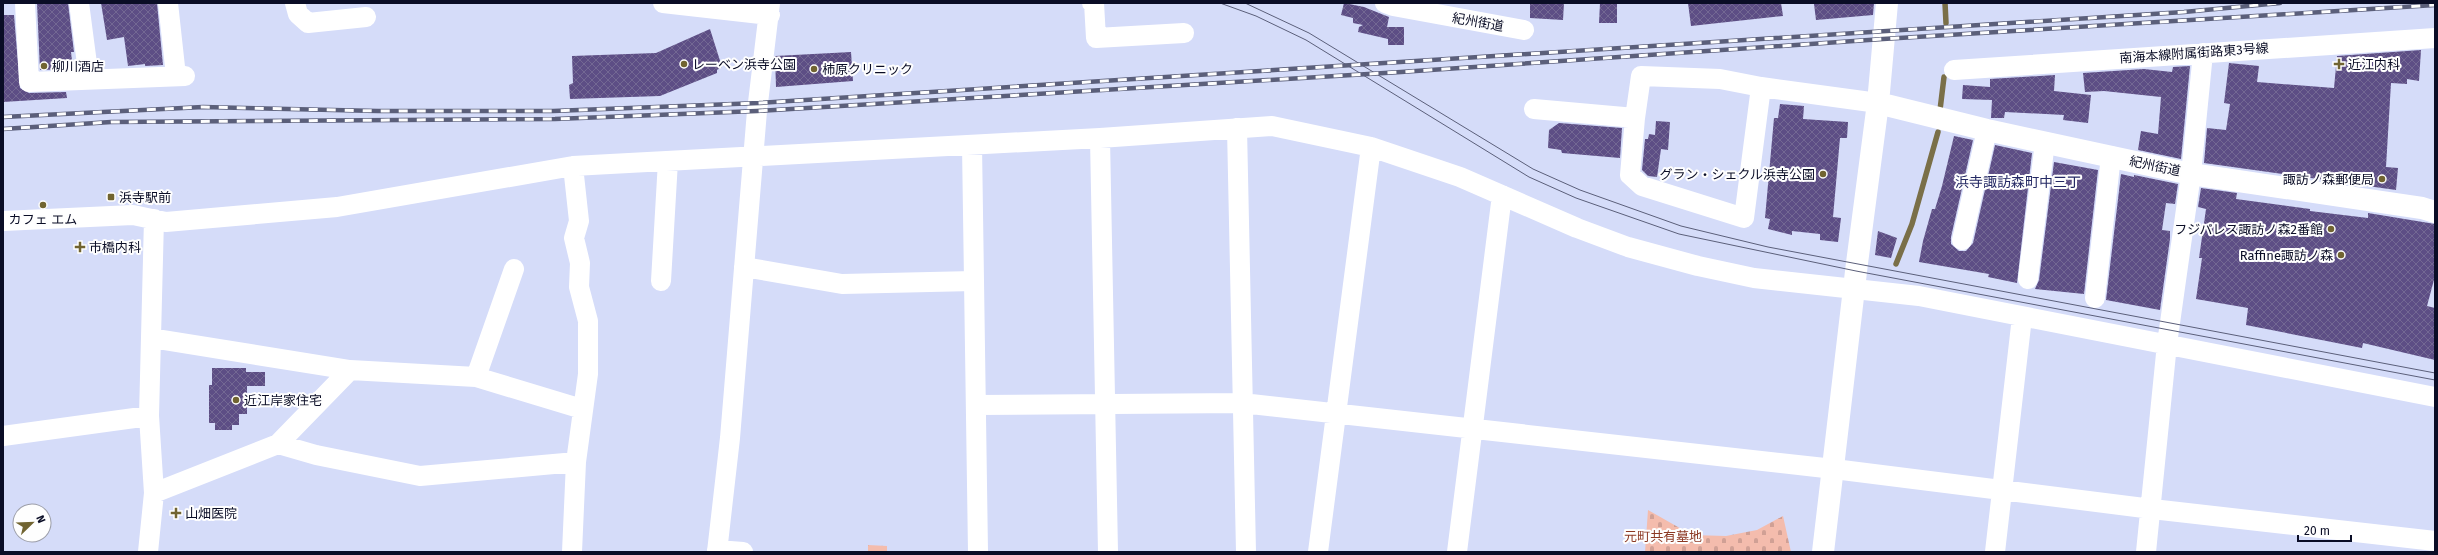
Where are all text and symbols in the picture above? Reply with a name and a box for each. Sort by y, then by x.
street label: 紀州街道 [1451,10,1505,34]
street label: 南海本線附属街路東3号線 [2119,40,2269,66]
place label: レーベン浜寺公園 [692,57,796,72]
place label: 近江内科 [2348,57,2400,72]
marker: 近江内科 [2333,58,2345,70]
place label: 柳川酒店 [52,59,104,74]
marker: レーベン浜寺公園 [679,59,689,69]
marker: 柳川酒店 [39,61,49,71]
place label: 柿原クリニック [822,62,913,77]
marker: 柿原クリニック [809,64,819,74]
street label: 紀州街道 [2128,153,2182,179]
place label: グラン・シェクル浜寺公園 [1659,167,1815,182]
marker: グラン・シェクル浜寺公園 [1818,169,1828,179]
place label: 諏訪ノ森郵便局 [2283,172,2374,187]
district label: 浜寺諏訪森町中三丁 [1955,174,2081,191]
marker: 諏訪ノ森郵便局 [2377,174,2387,184]
place label: 浜寺駅前 [119,190,171,205]
marker: 浜寺駅前 [106,192,116,202]
marker: カフェ エム [38,200,48,210]
place label: カフェ エム [9,212,77,227]
place label: フジパレス諏訪ノ森2番館 [2174,222,2323,237]
marker: フジパレス諏訪ノ森2番館 [2326,224,2336,234]
place label: 市橋内科 [89,240,141,255]
marker: 市橋内科 [74,241,86,253]
place label: Raffine諏訪ノ森 [2240,248,2333,263]
marker: Raffine諏訪ノ森 [2336,250,2346,260]
place label: 近江岸家住宅 [244,393,322,408]
marker: 近江岸家住宅 [231,395,241,405]
north arrow [12,503,52,543]
place label: 山畑医院 [185,506,237,521]
marker: 山畑医院 [170,507,182,519]
text: N [33,513,48,525]
scale bar [2298,517,2351,543]
text: 20 m [2304,524,2330,538]
park label: 元町共有墓地 [1624,529,1702,544]

